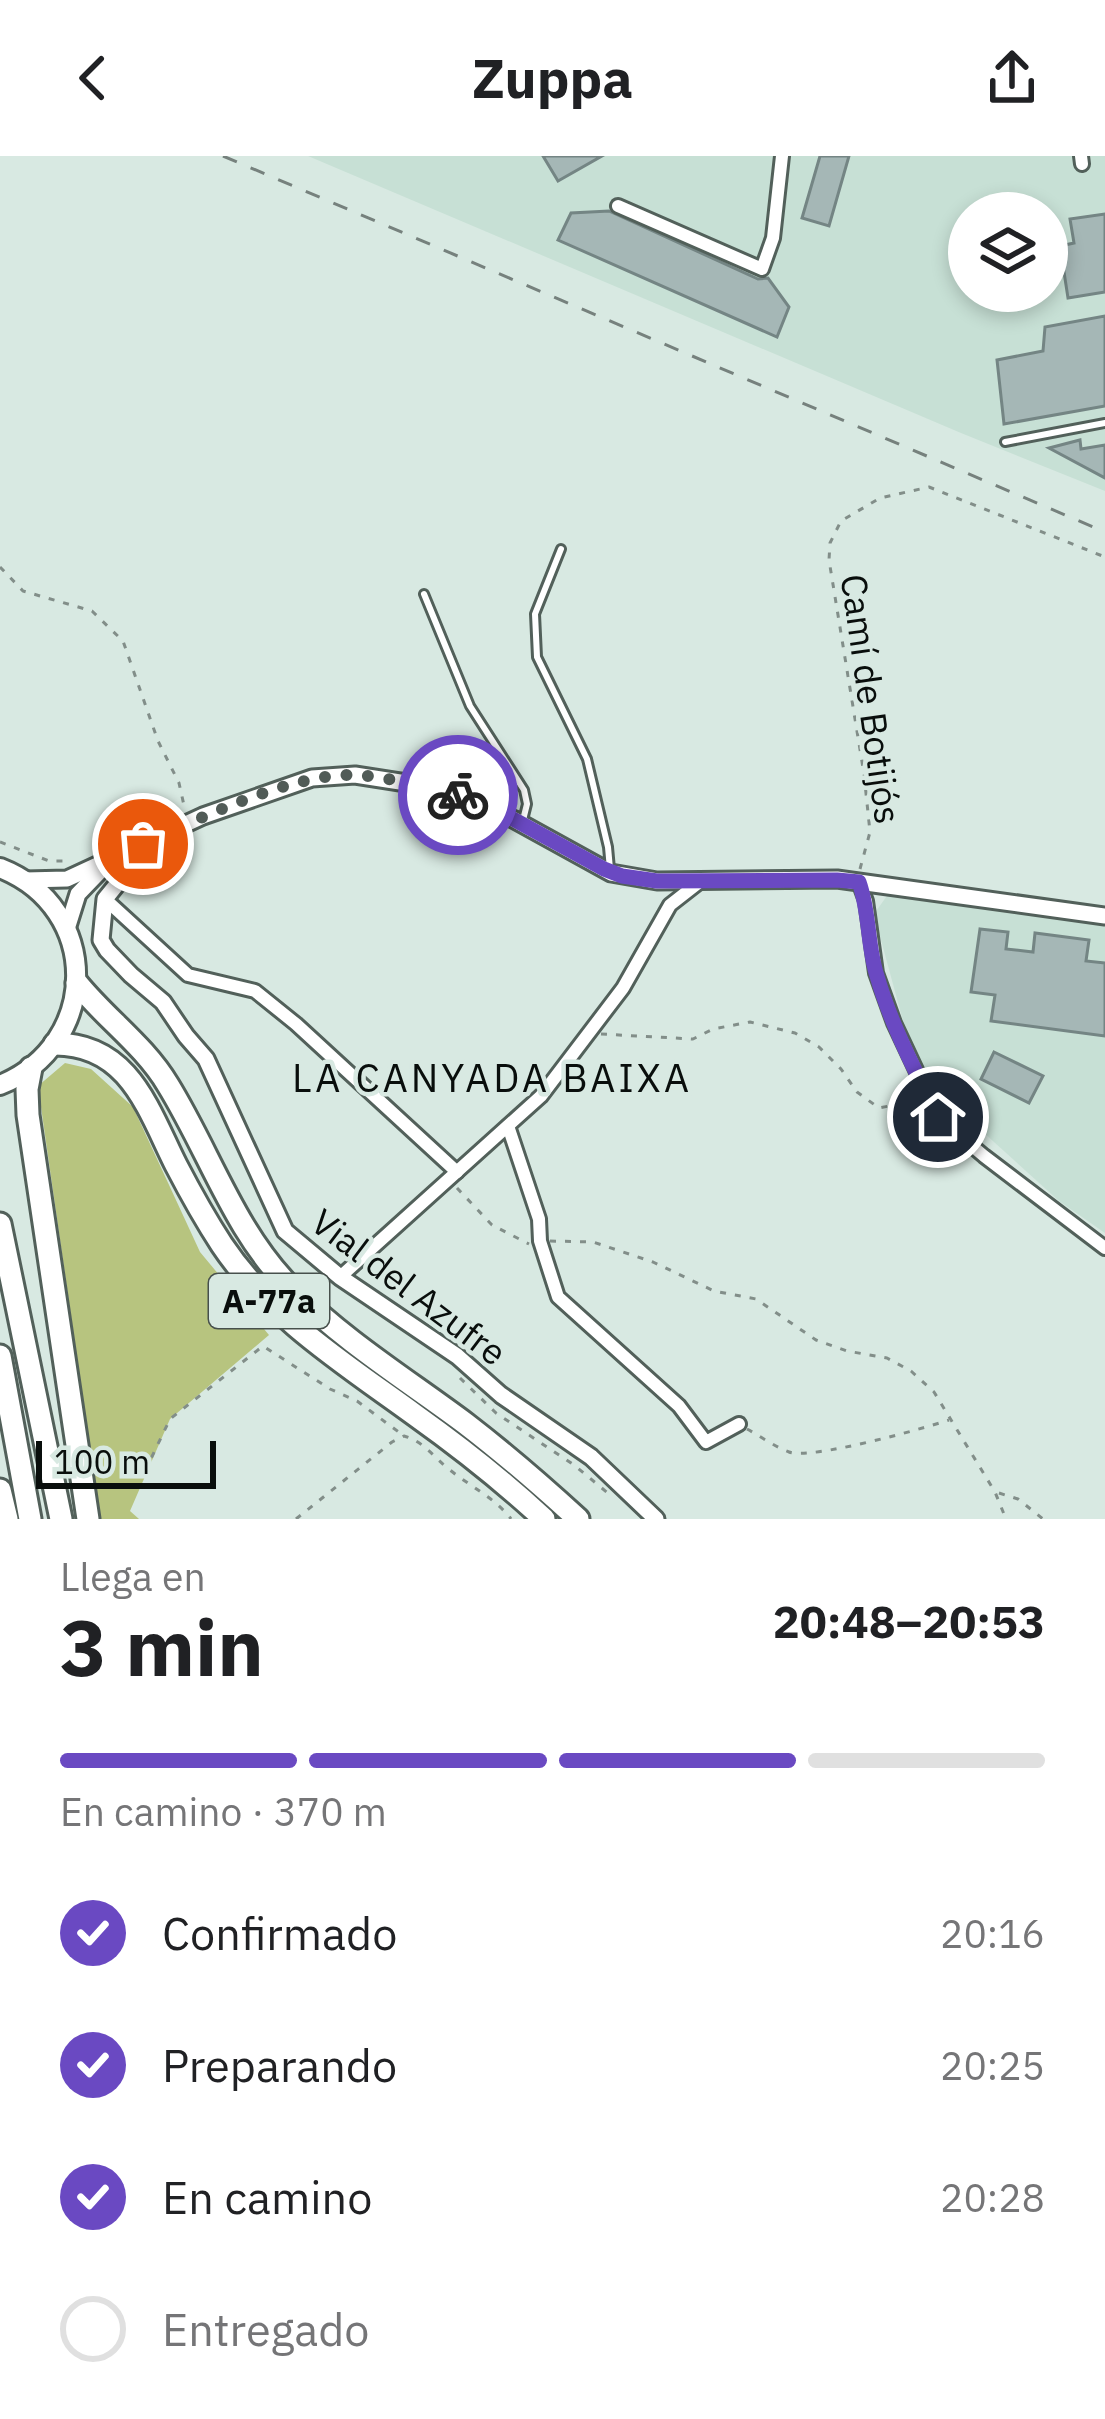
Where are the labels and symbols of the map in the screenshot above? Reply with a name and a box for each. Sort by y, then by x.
street label: Camí de Botijós [831,571,912,827]
courier [398,735,518,855]
pin [92,793,194,895]
district label: LA CANYADA BAIXA [292,1052,692,1103]
pin [887,1066,989,1168]
street label: Vial del Azufre [302,1198,516,1375]
road number: A-77a [209,1274,329,1328]
scale bar [36,1435,216,1488]

